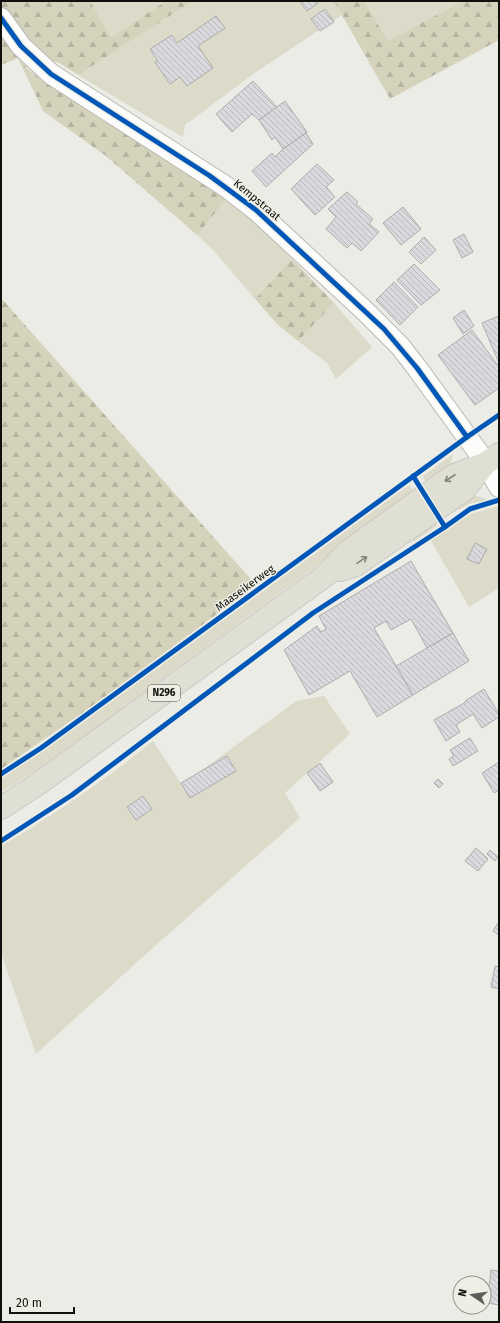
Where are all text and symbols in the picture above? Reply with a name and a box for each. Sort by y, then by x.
street label: Kempstraat [231,177,283,223]
one-way arrow [445,474,456,482]
one-way arrow [356,556,367,564]
street label: Maaseikerweg [213,562,277,614]
road number: N296 [148,685,180,701]
north arrow [452,1275,492,1315]
text: N [456,1288,470,1298]
scale bar [10,1289,74,1315]
text: 20 m [16,1296,42,1310]

